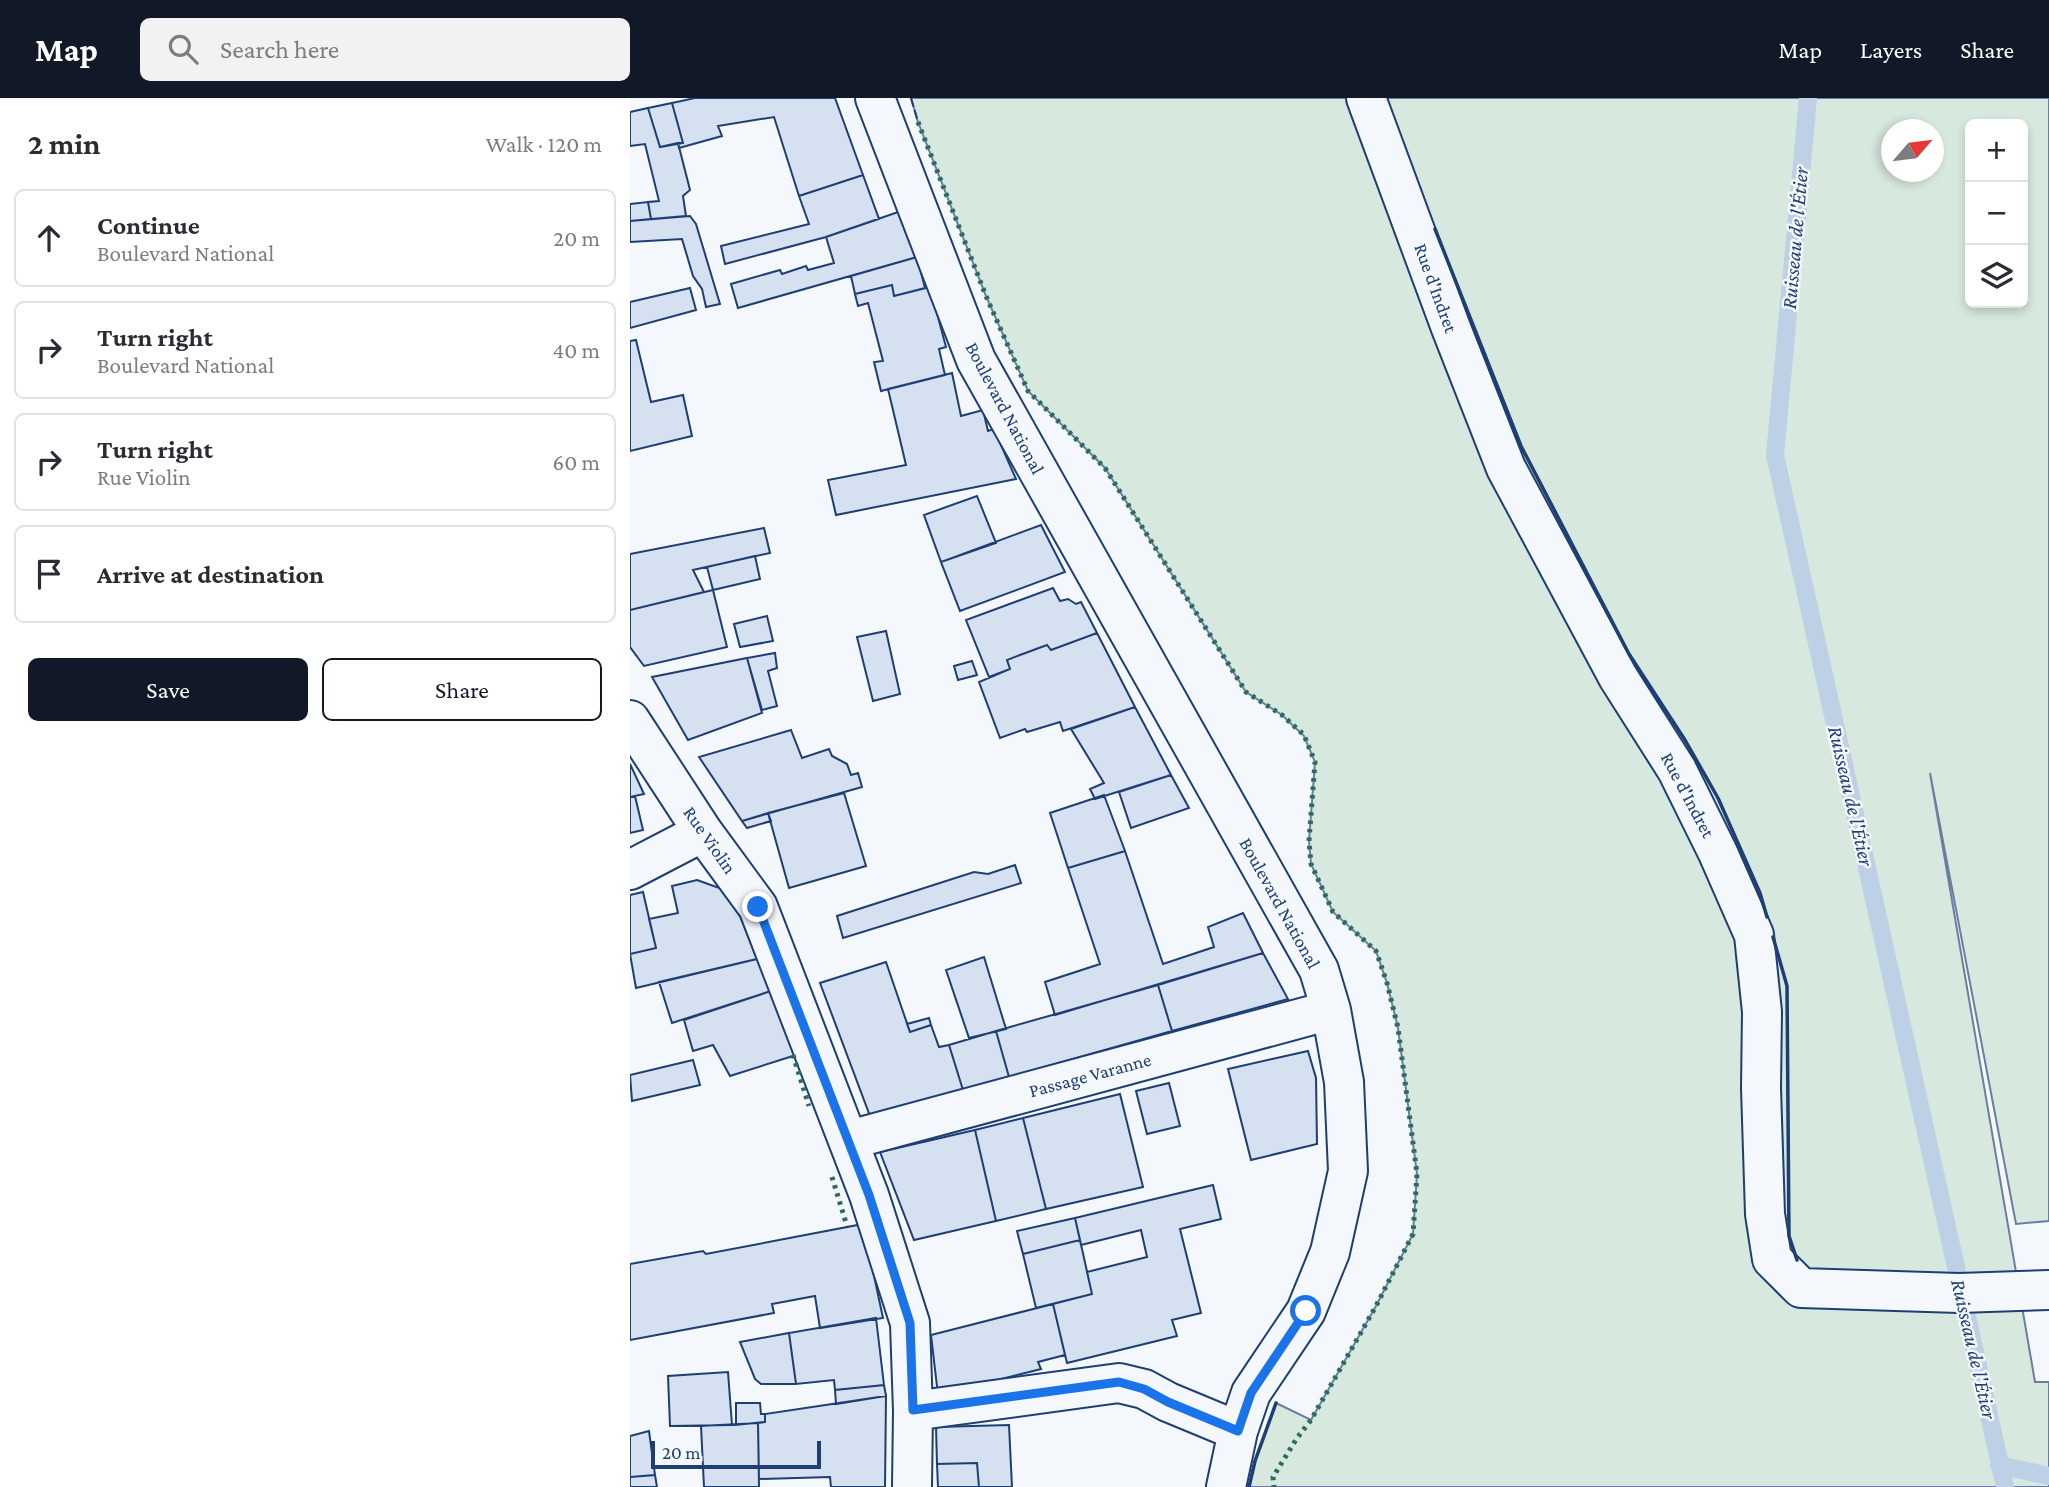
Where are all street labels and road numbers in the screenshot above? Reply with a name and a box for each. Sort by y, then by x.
street label: Rue d'Indret [1410,240,1462,336]
street label: Boulevard National [961,338,1049,478]
street label: Rue d'Indret [1657,749,1720,842]
street label: Rue Violin [679,802,741,878]
street label: Boulevard National [1235,834,1325,972]
street label: Passage Varanne [1027,1049,1153,1101]

